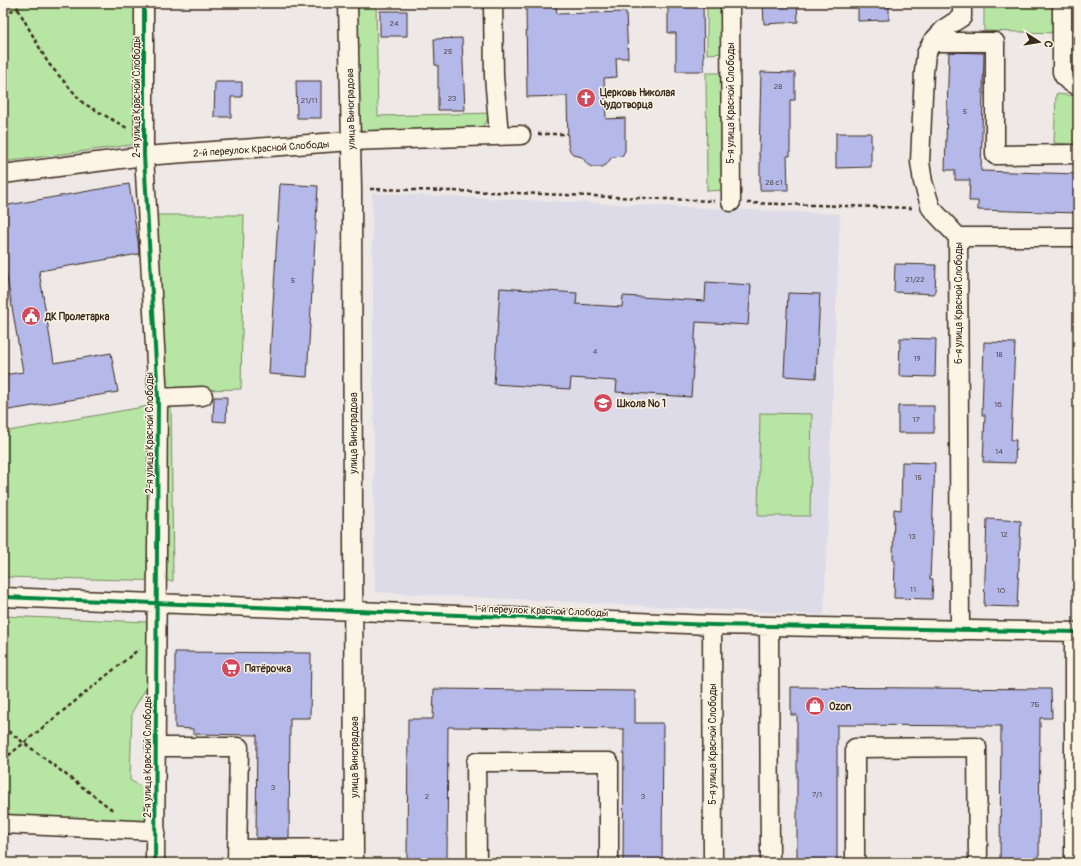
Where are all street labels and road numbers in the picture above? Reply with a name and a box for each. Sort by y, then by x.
street label: 2-я улица Красной Слободы [131,36,143,158]
street label: 5-я улица Красной Слободы [725,42,737,164]
street label: улица Виноградова [344,68,358,151]
street label: 2-й переулок Красной Слободы [193,138,330,160]
street label: 6-я улица Красной Слободы [953,242,965,364]
street label: 2-я улица Красной Слободы [144,372,156,494]
street label: улица Виноградова [348,392,360,475]
street label: 1-й переулок Красной Слободы [473,603,609,619]
street label: 5-я улица Красной Слободы [707,683,719,805]
street label: 2-я улица Красной Слободы [142,696,154,818]
street label: улица Виноградова [349,716,361,799]

